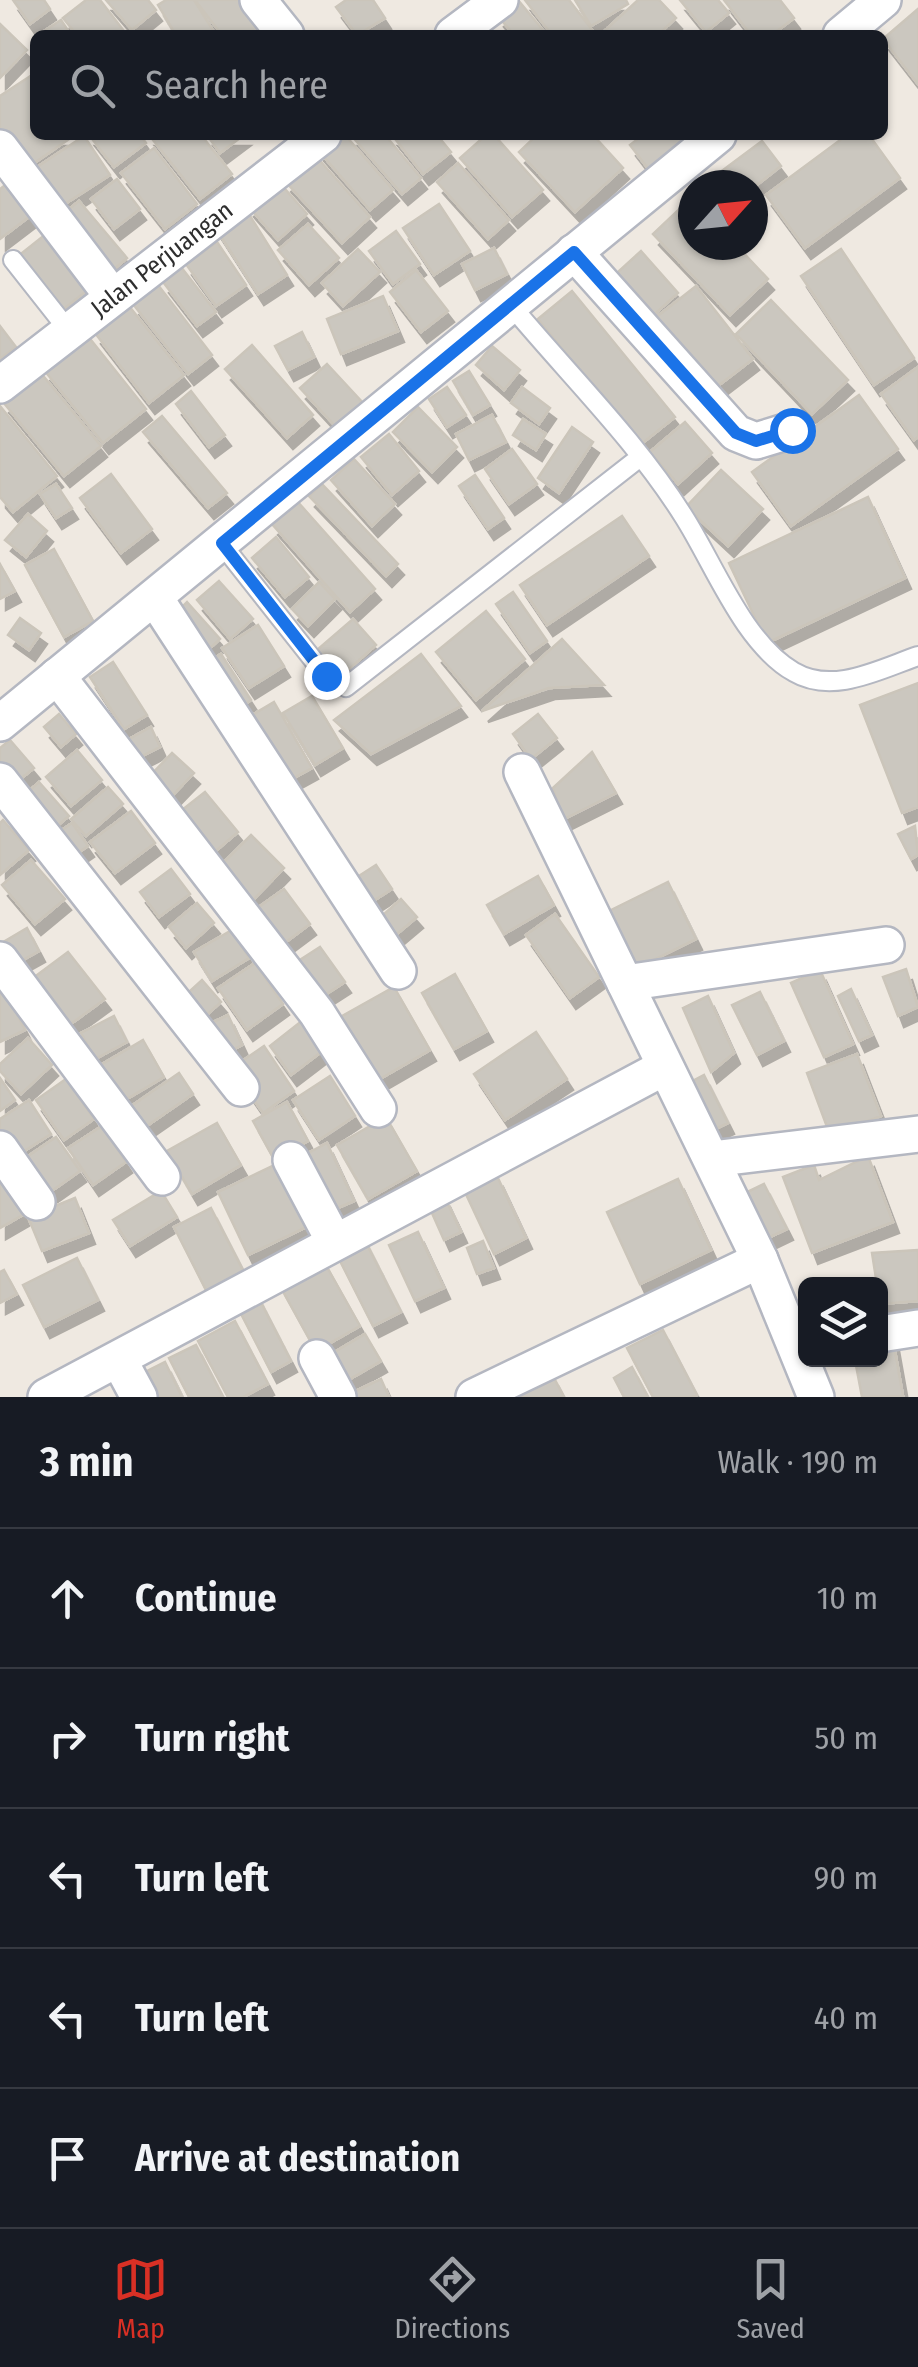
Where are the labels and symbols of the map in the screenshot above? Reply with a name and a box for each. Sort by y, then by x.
north arrow [678,170,768,260]
street label: Jalan Perjuangan [85,195,239,324]
route start [770,408,816,454]
route end [304,654,350,700]

